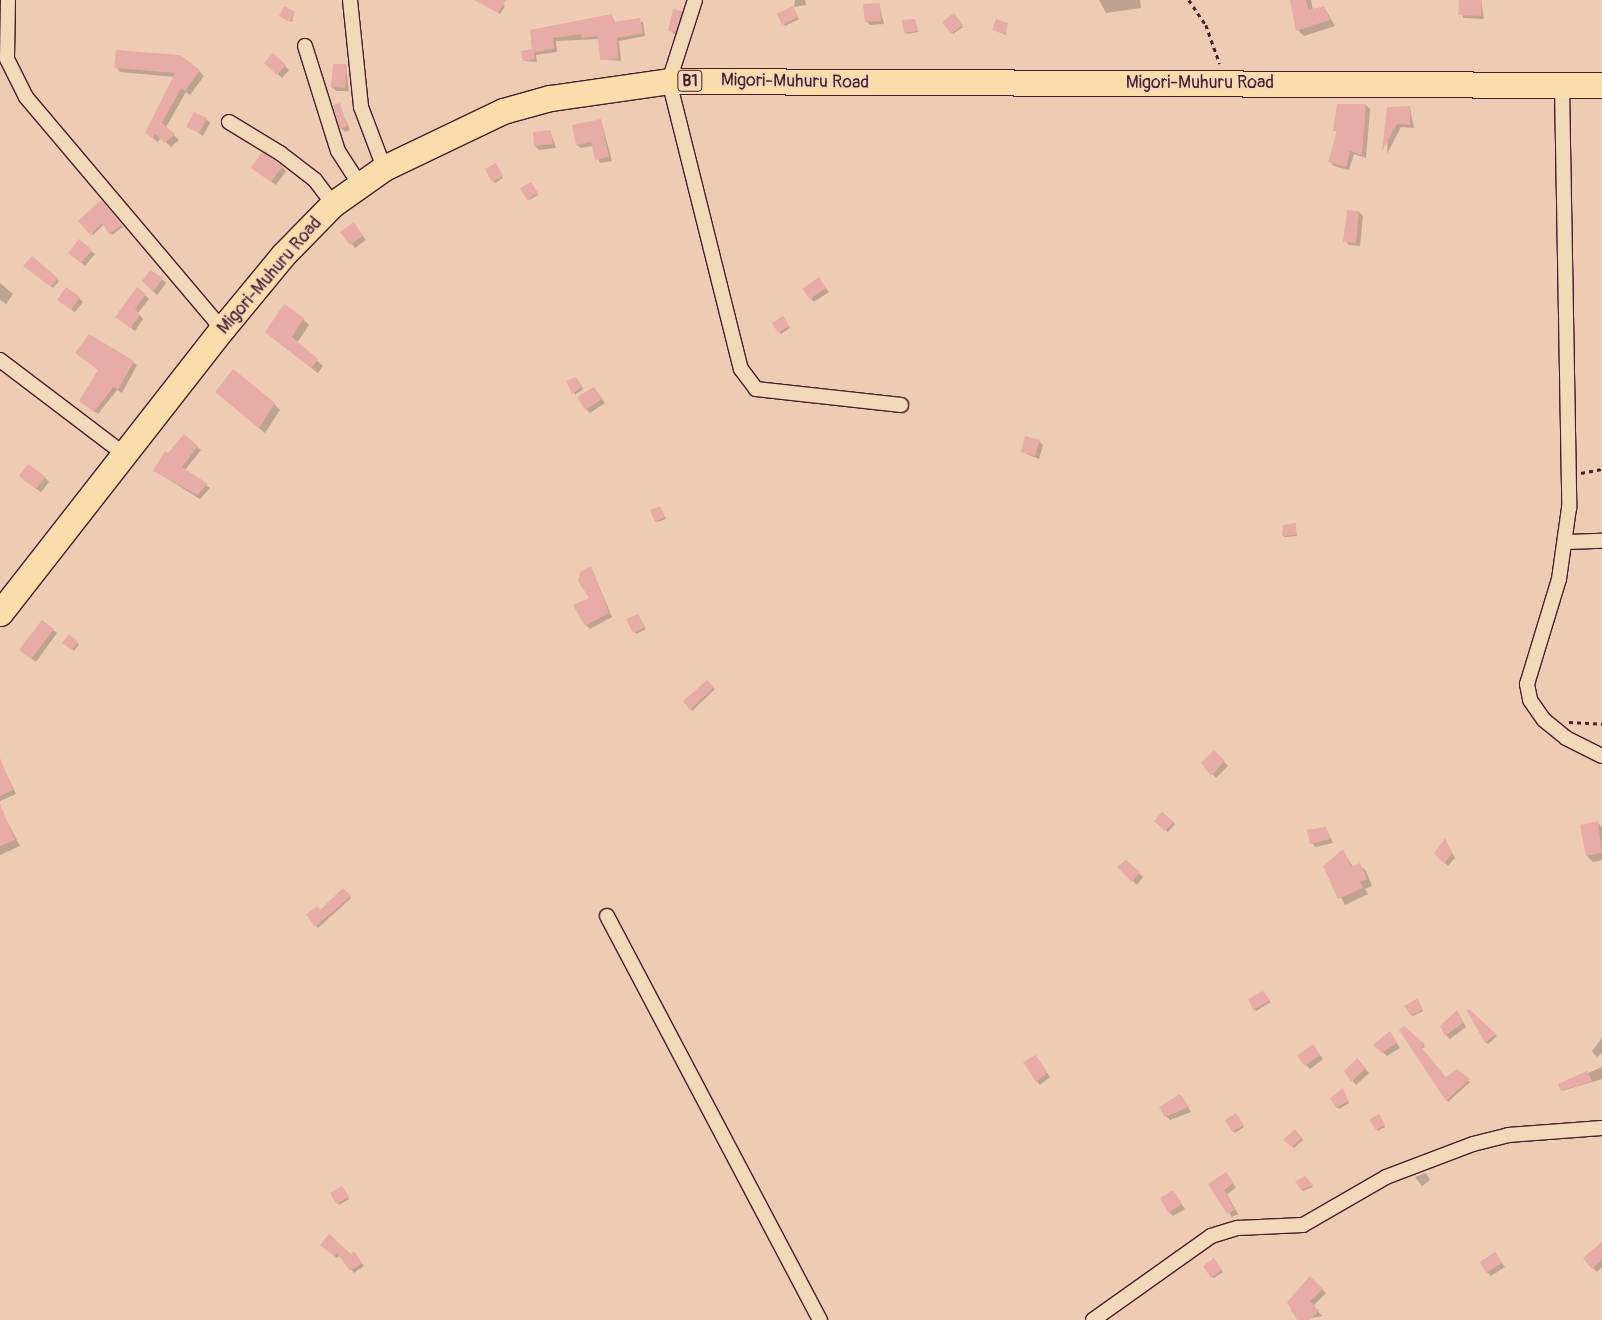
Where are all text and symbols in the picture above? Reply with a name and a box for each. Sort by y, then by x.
road number: B1 [676,68,704,94]
street label: Migori-Muhuru Road [721,70,869,94]
street label: Migori-Muhuru Road [1126,72,1274,94]
street label: Migori-Muhuru Road [213,213,327,339]

